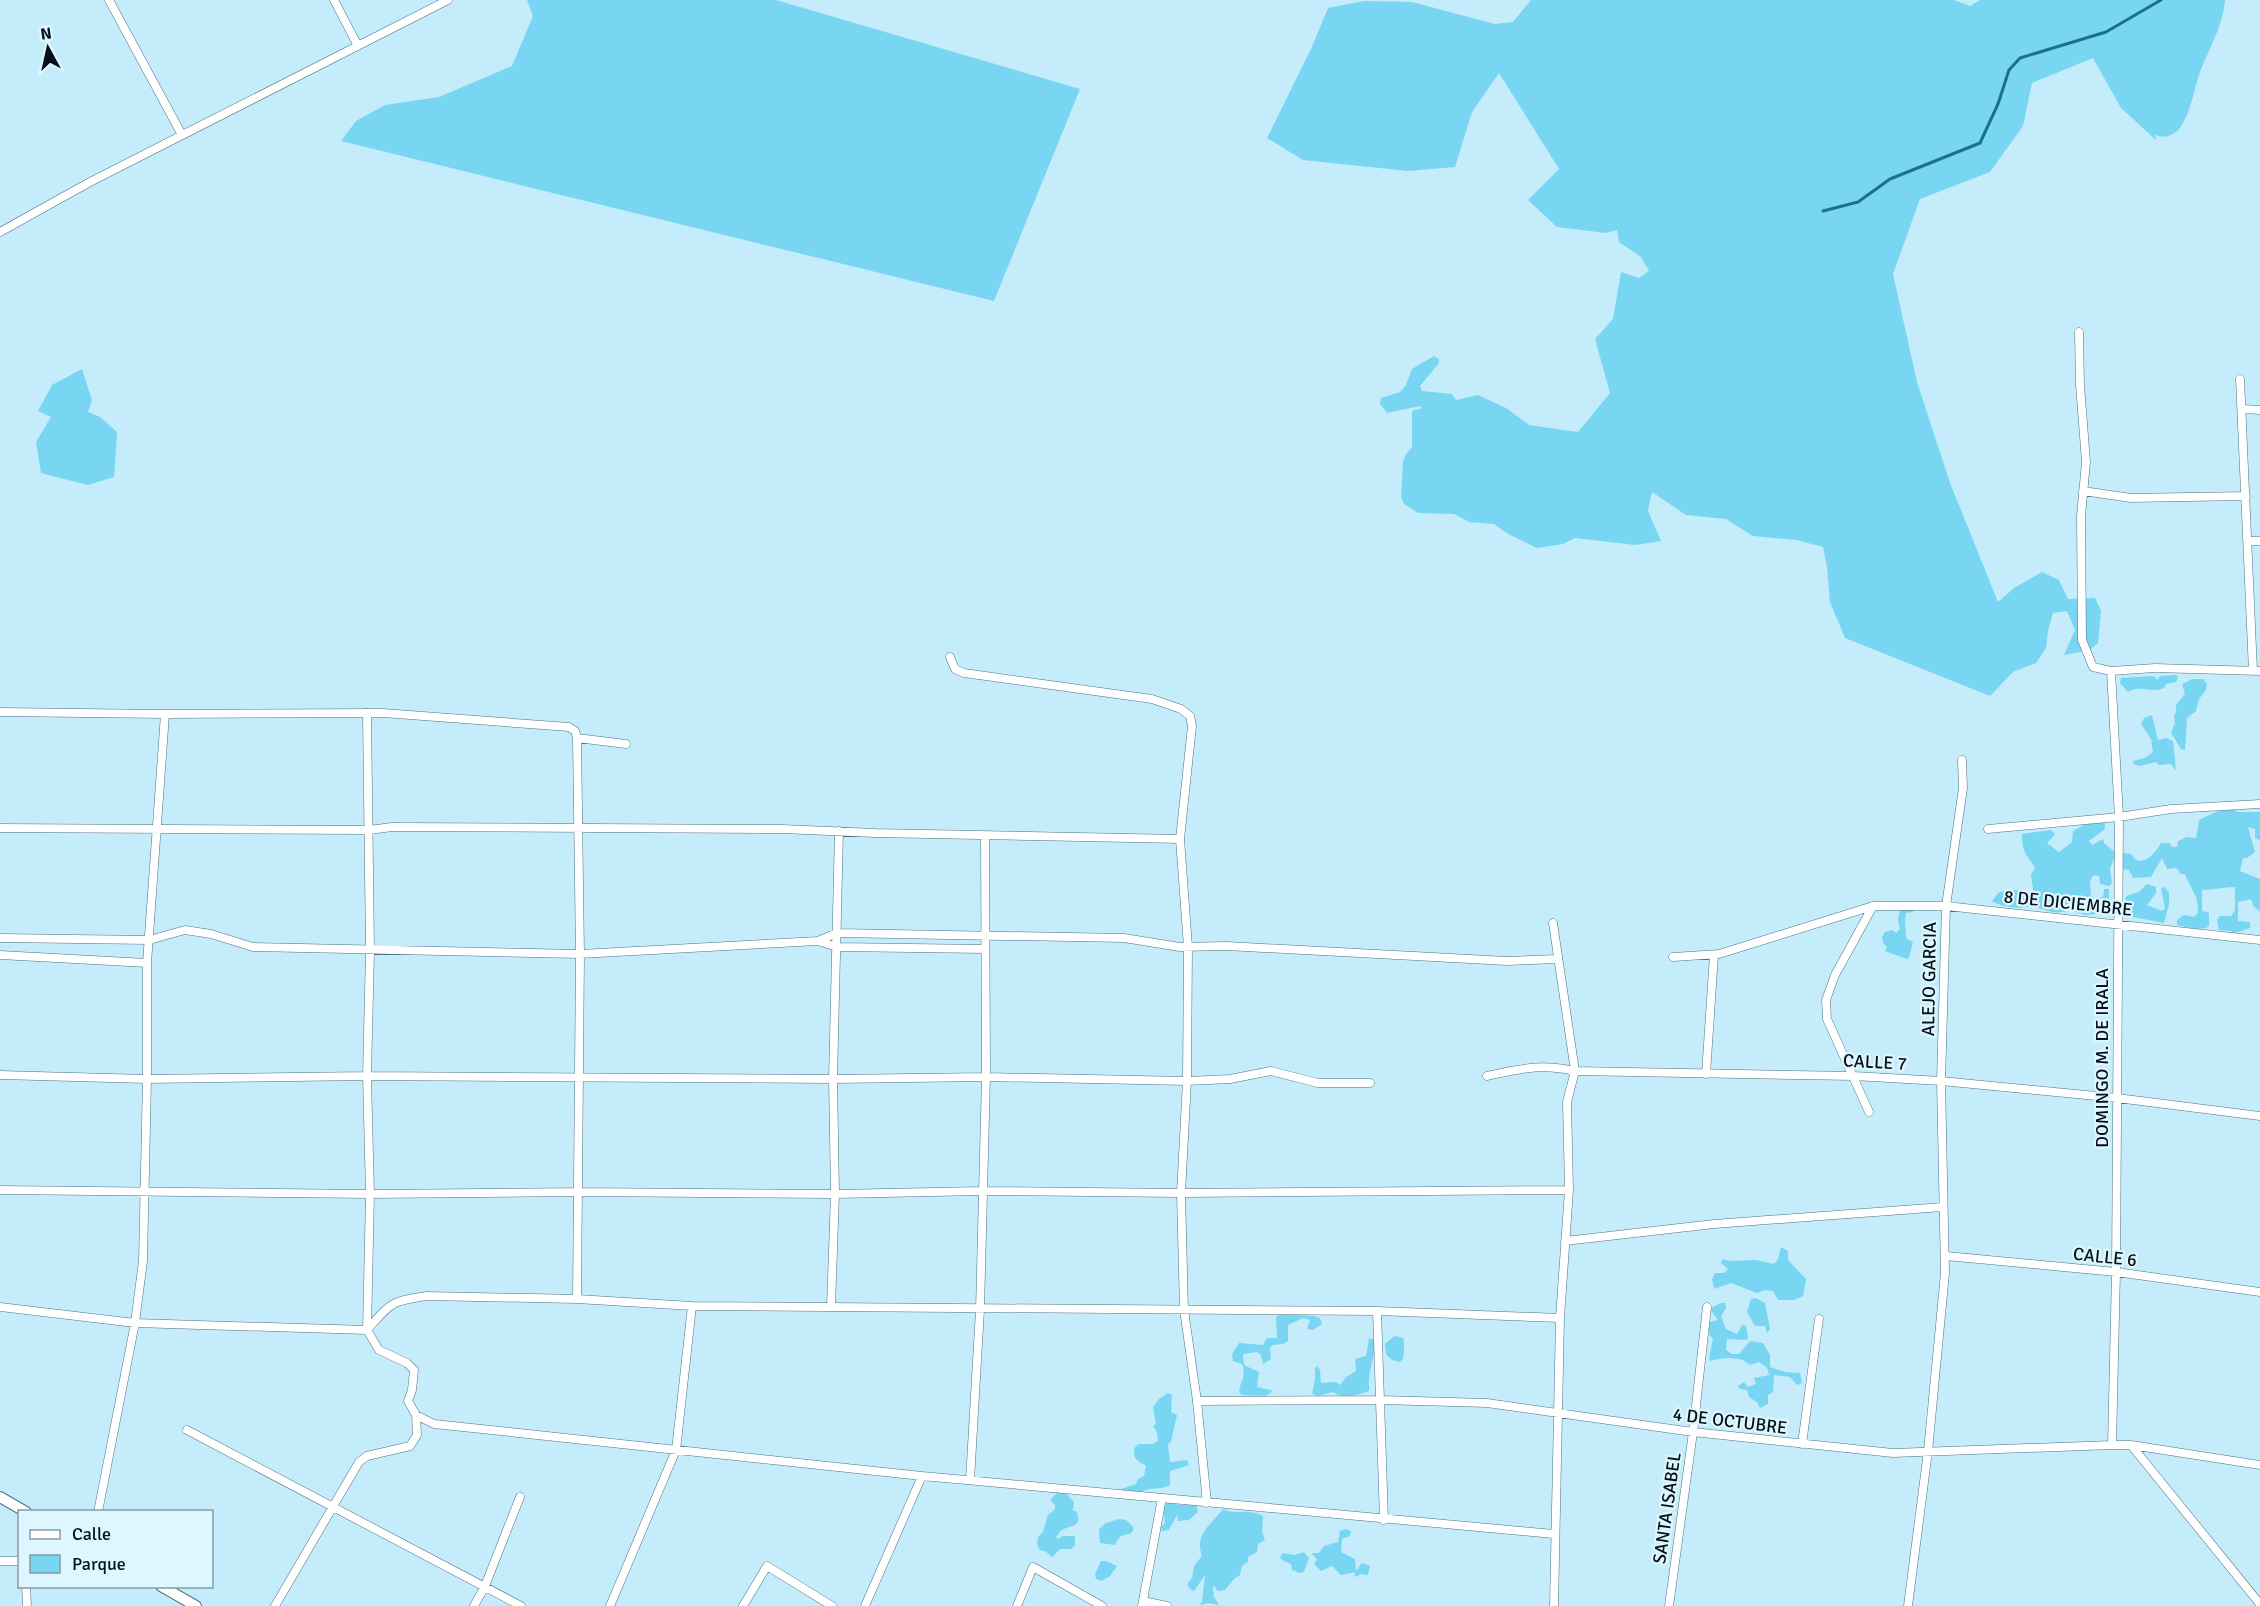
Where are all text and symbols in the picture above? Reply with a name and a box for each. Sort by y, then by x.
north arrow [18,18,78,78]
text: N [39,23,53,45]
street label: 8 DE DICIEMBRE [2003,885,2133,921]
street label: ALEJO GARCIA [1917,922,1941,1036]
street label: DOMINGO M. DE IRALA [2091,968,2113,1148]
street label: CALLE 7 [1842,1049,1908,1075]
street label: CALLE 6 [2072,1243,2138,1271]
street label: 4 DE OCTUBRE [1672,1403,1788,1439]
street label: SANTA ISABEL [1648,1451,1686,1565]
legend [18,1510,213,1588]
text: Calle [72,1523,111,1545]
text: Parque [72,1553,126,1575]

